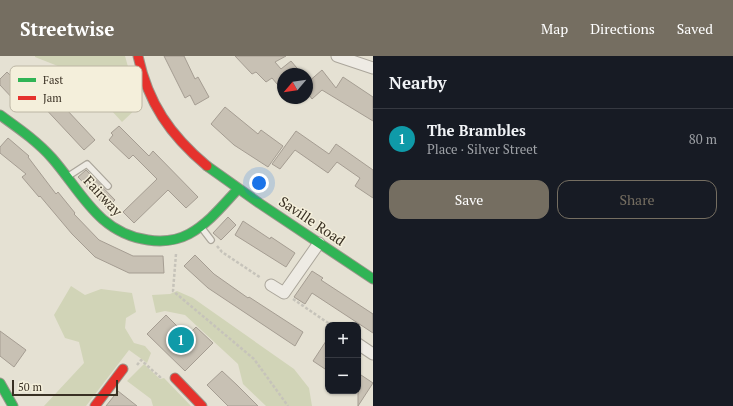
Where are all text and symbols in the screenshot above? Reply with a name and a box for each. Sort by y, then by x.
text: Streetwise [20,16,114,41]
text: Map [541,19,568,38]
text: Directions [590,19,655,38]
text: Saved [677,19,713,38]
legend [10,66,142,112]
north arrow [277,68,313,104]
text: Nearby [389,71,447,94]
text: Fast [43,73,63,87]
text: Jam [43,91,62,105]
text: The Brambles [427,120,526,140]
text: 1 [398,130,406,148]
text: 80 m [689,130,717,148]
text: Place · Silver Street [427,140,538,158]
street label: Fairway [80,171,128,221]
your location [249,173,269,193]
button: Save [389,180,549,219]
button: Share [557,180,717,219]
street label: Saville Road [275,191,349,250]
map controls [325,322,361,394]
button: + [325,322,361,358]
pin: 1 [168,325,194,355]
button: − [325,358,361,394]
scale bar [12,378,118,397]
text: 50 m [18,380,42,394]

